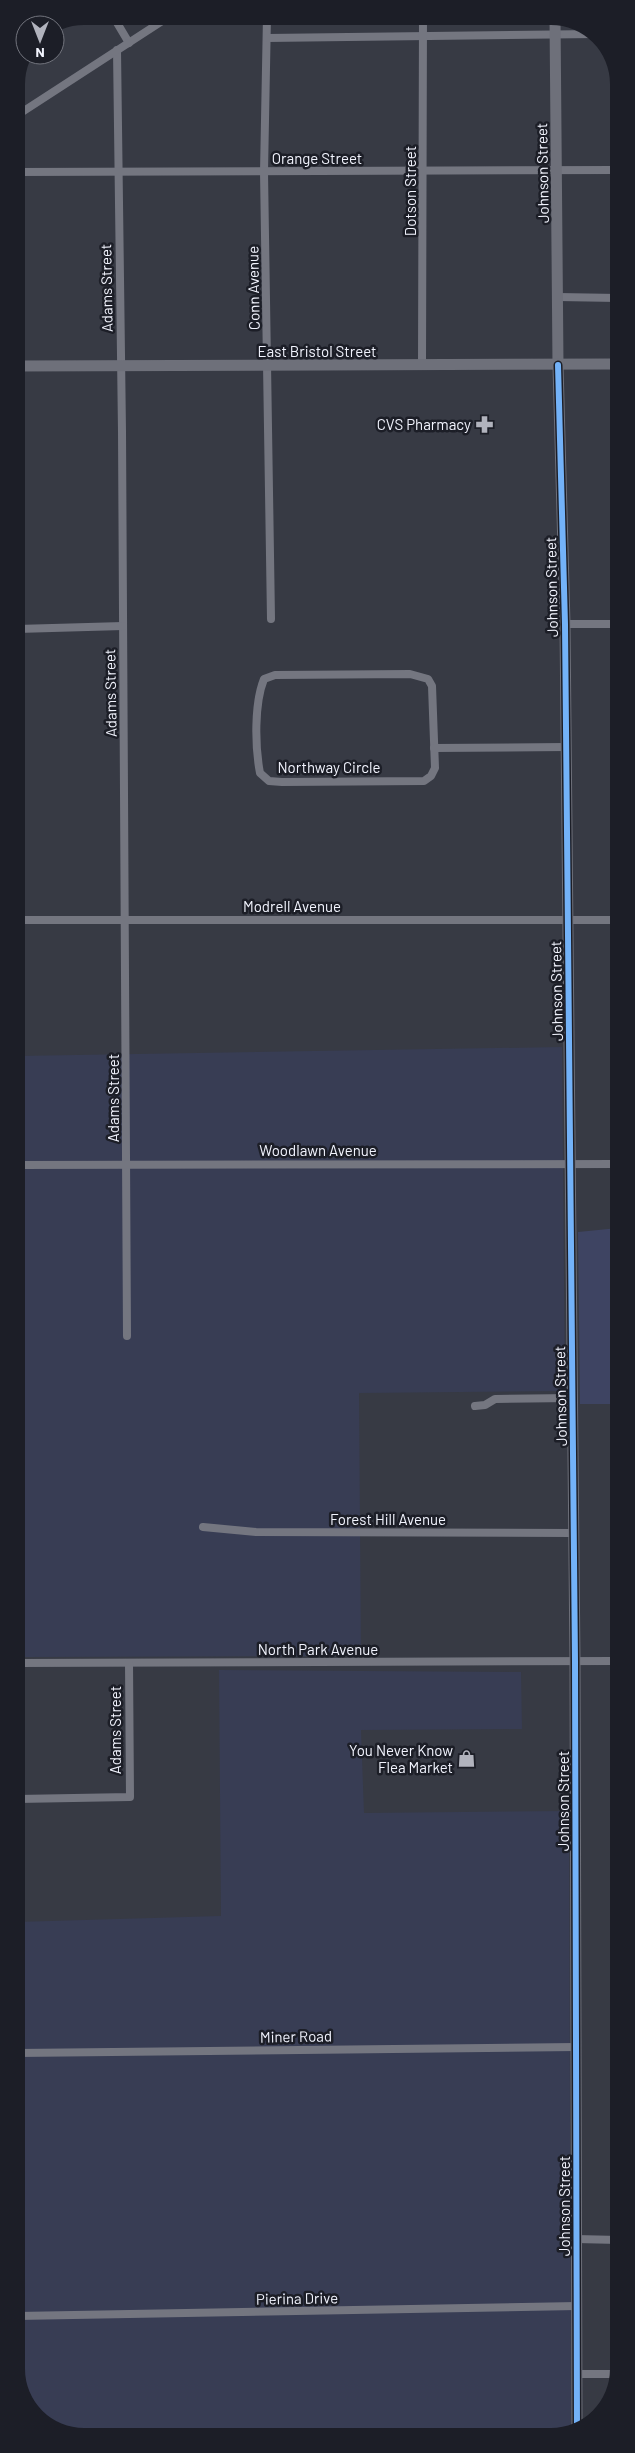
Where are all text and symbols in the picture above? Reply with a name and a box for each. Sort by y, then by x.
north arrow [15,15,65,65]
text: N [35,45,45,62]
street label: Johnson Street [532,123,552,223]
street label: Dotson Street [401,146,419,236]
street label: Orange Street [272,149,362,167]
street label: Adams Street [96,244,116,332]
street label: Conn Avenue [243,246,263,330]
street label: East Bristol Street [257,342,377,360]
pharmacy icon: CVS Pharmacy [475,414,495,434]
place label: CVS Pharmacy [377,415,471,433]
street label: Johnson Street [541,537,561,637]
street label: Adams Street [100,649,120,737]
street label: Northway Circle [277,758,381,776]
street label: Modrell Avenue [243,897,341,915]
street label: Johnson Street [546,941,566,1041]
street label: Adams Street [104,1054,122,1142]
street label: Woodlawn Avenue [259,1141,377,1159]
street label: Johnson Street [550,1346,570,1446]
street label: Forest Hill Avenue [330,1510,446,1528]
street label: North Park Avenue [258,1640,378,1658]
street label: Adams Street [106,1686,124,1774]
place label: You Never Know Flea Market [349,1741,453,1776]
shop icon: You Never Know Flea Market [457,1749,477,1769]
street label: Johnson Street [554,1751,572,1851]
street label: Miner Road [260,2026,332,2046]
street label: Johnson Street [555,2156,573,2256]
street label: Pierina Drive [256,2288,338,2308]

